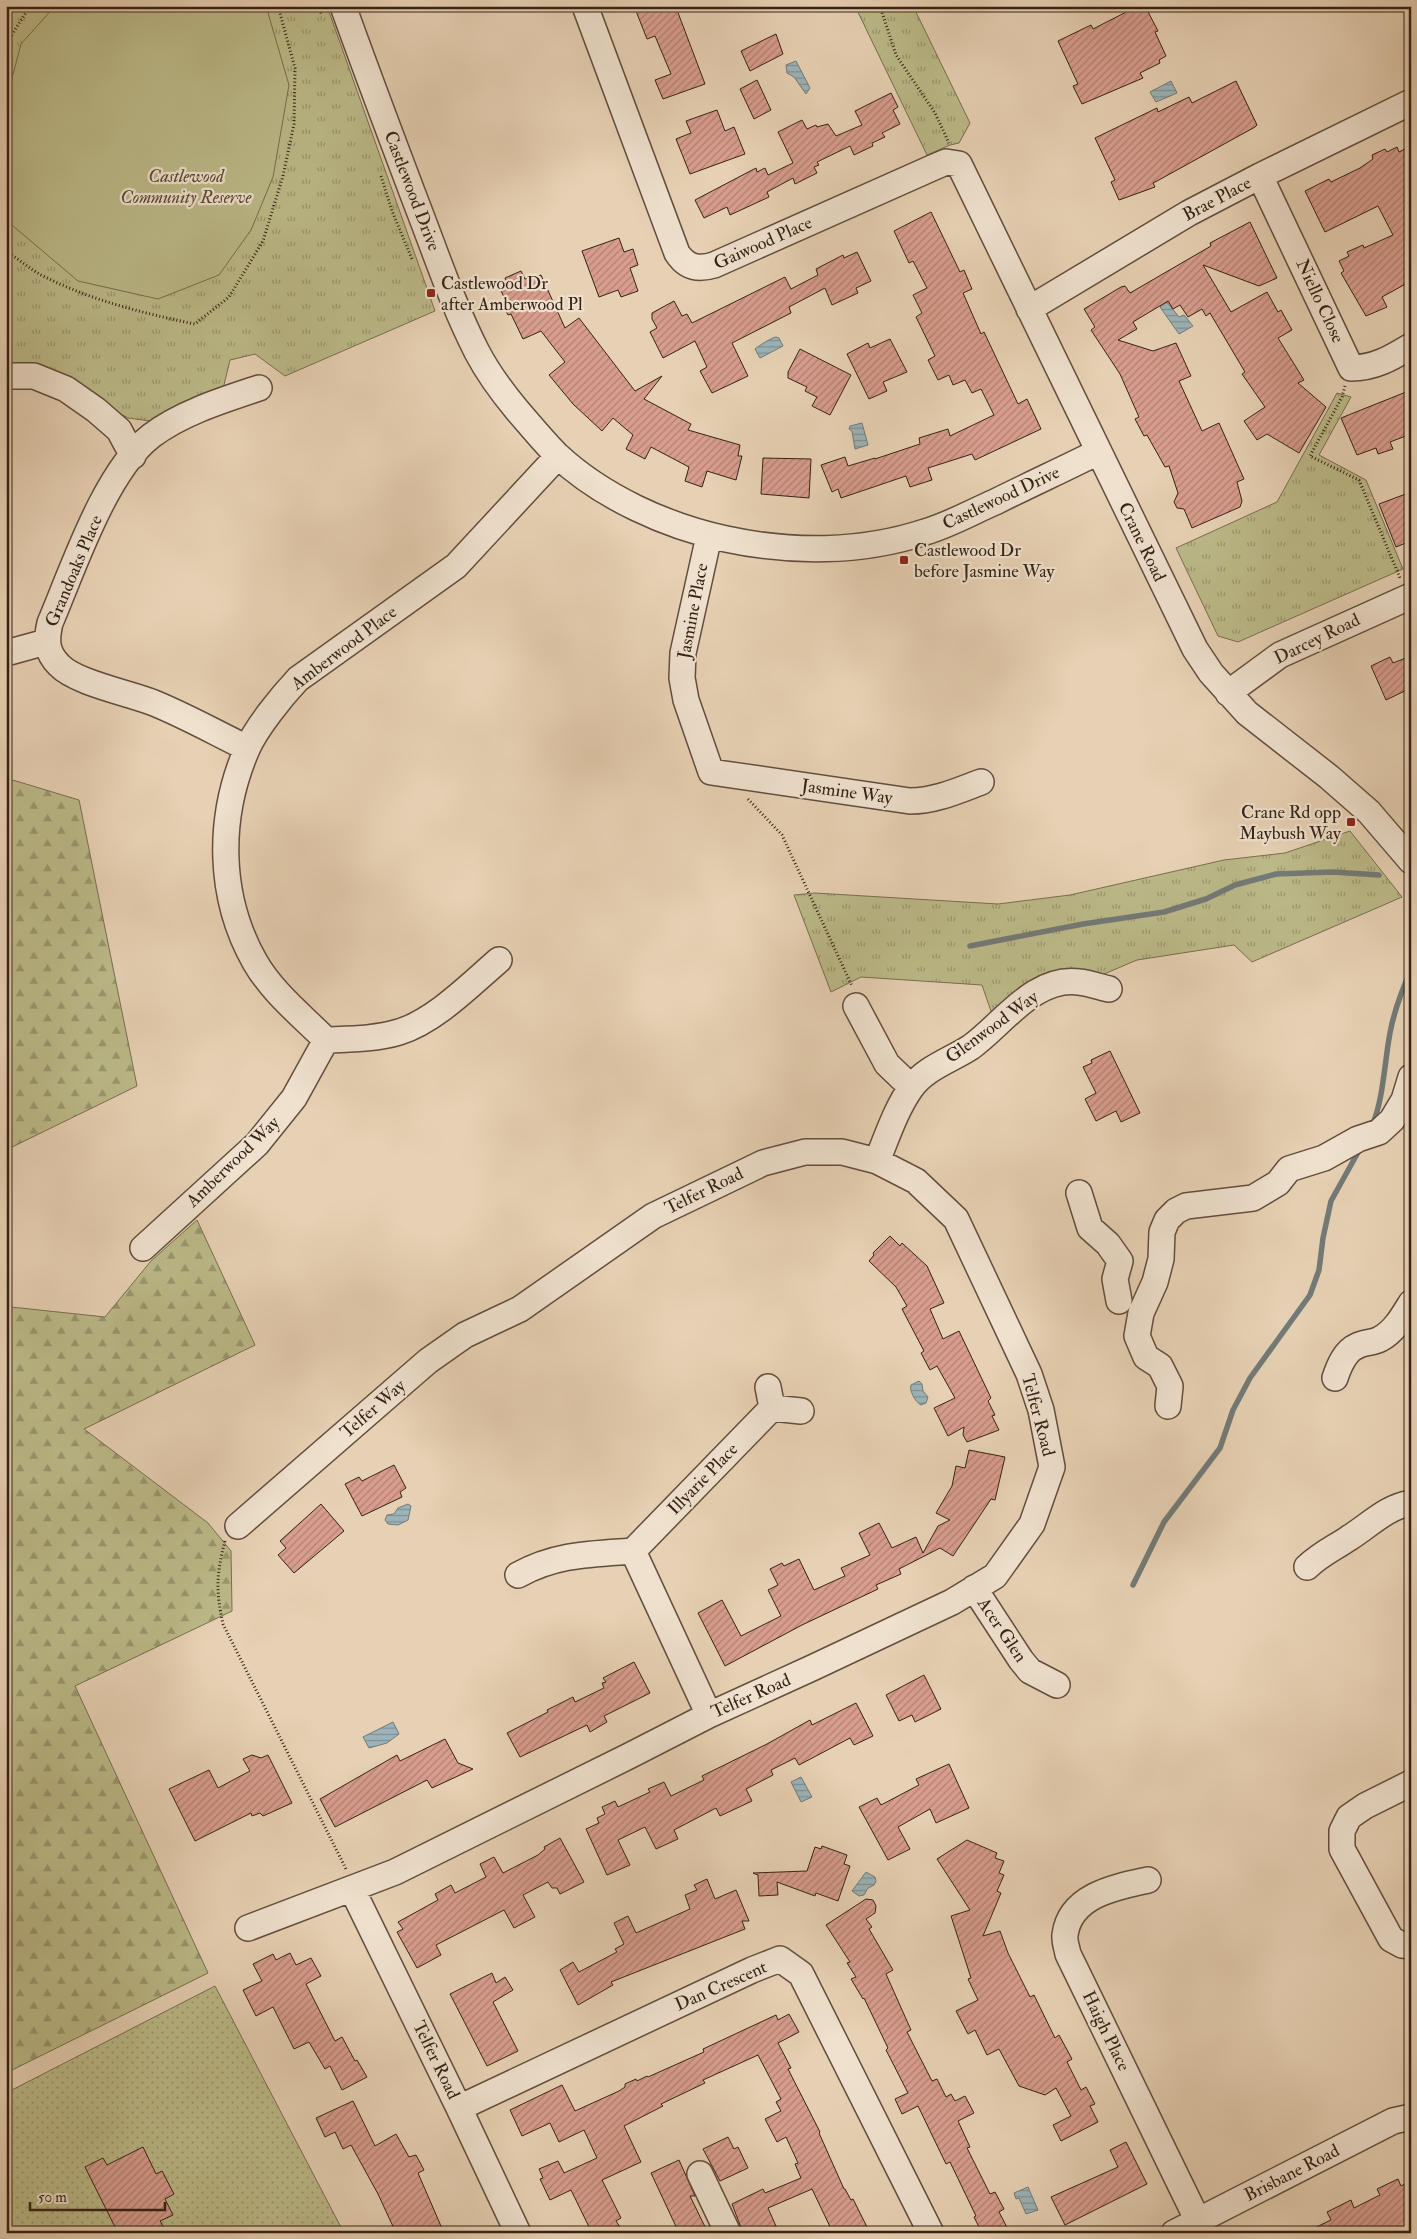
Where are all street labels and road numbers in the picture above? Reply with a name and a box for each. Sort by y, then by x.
street label: Castlewood Drive [379,128,446,255]
street label: Brae Place [1179,171,1256,227]
street label: Gaiwood Place [710,211,816,275]
street label: Niello Close [1291,255,1350,347]
street label: Castlewood Drive [939,461,1064,535]
street label: Crane Road [1113,499,1171,586]
street label: Grandoaks Place [40,511,108,630]
street label: Jasmine Place [672,561,714,662]
street label: Amberwood Place [286,600,402,696]
street label: Darcey Road [1270,608,1364,670]
street label: Jasmine Way [799,774,895,810]
street label: Glenwood Way [941,985,1044,1068]
street label: Amberwood Way [181,1111,285,1213]
street label: Telfer Road [661,1162,747,1220]
street label: Telfer Road [1016,1371,1060,1459]
street label: Telfer Way [336,1374,411,1444]
street label: Illyarie Place [663,1438,743,1520]
street label: Acer Glen [971,1592,1032,1667]
street label: Telfer Road [708,1668,794,1724]
street label: Dan Crescent [671,1955,771,2016]
street label: Haigh Place [1077,1987,1135,2075]
street label: Telfer Road [407,2017,465,2103]
street label: Brisbane Road [1241,2139,1344,2207]

